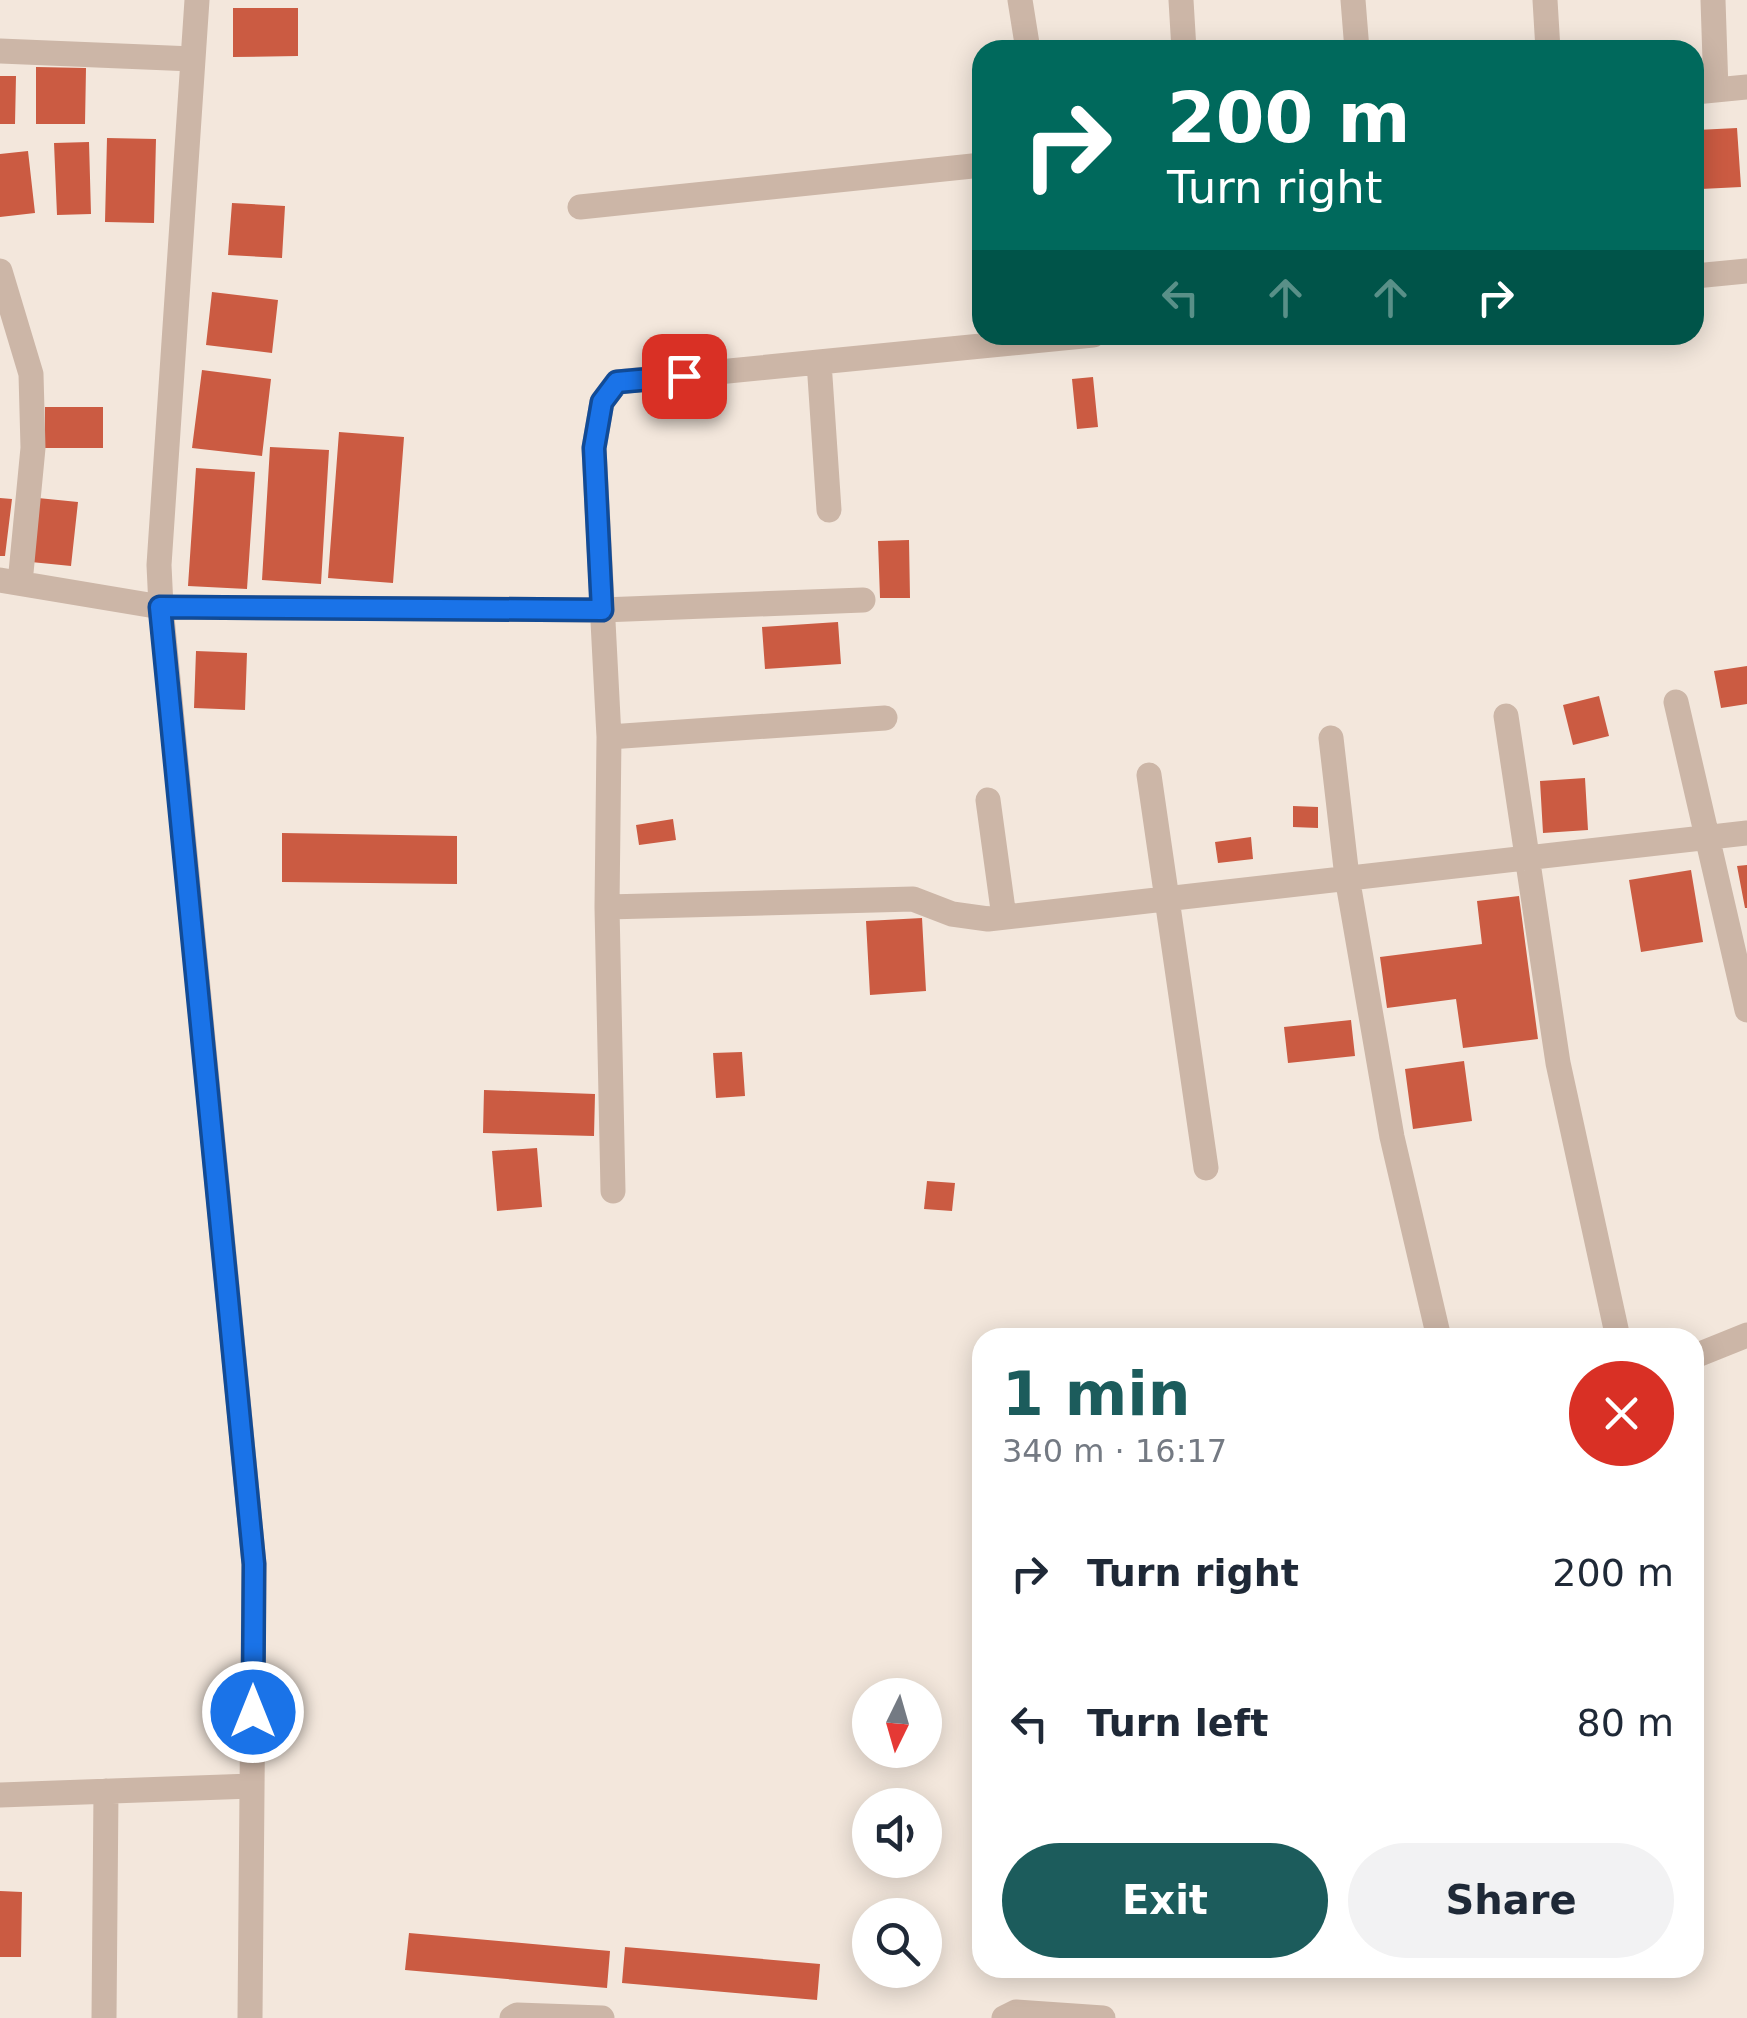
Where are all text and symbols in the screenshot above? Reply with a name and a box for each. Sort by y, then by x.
text: 200 m [1167,77,1410,159]
icon: right [1002,80,1132,210]
text: Turn right [1167,161,1382,214]
icon: left [1153,270,1208,325]
icon: ahead [1258,270,1313,325]
icon: ahead [1363,270,1418,325]
icon: right [1468,270,1523,325]
pin [642,334,727,419]
icon: arrive [657,349,712,404]
text: 1 min [1002,1359,1190,1429]
button: close [1569,1361,1674,1466]
text: 340 m · 16:17 [1002,1432,1227,1470]
icon: right [1002,1546,1057,1601]
text: Turn right [1087,1551,1299,1595]
text: 200 m [1552,1551,1674,1595]
position arrow [201,1660,305,1764]
north arrow [852,1678,942,1768]
map controls [852,1678,942,1988]
icon: left [1002,1696,1057,1751]
text: Turn left [1087,1701,1268,1745]
text: 80 m [1577,1701,1674,1745]
button: sound [852,1788,942,1878]
button: Exit [1002,1843,1328,1958]
button: Share [1348,1843,1674,1958]
button: search [852,1898,942,1988]

